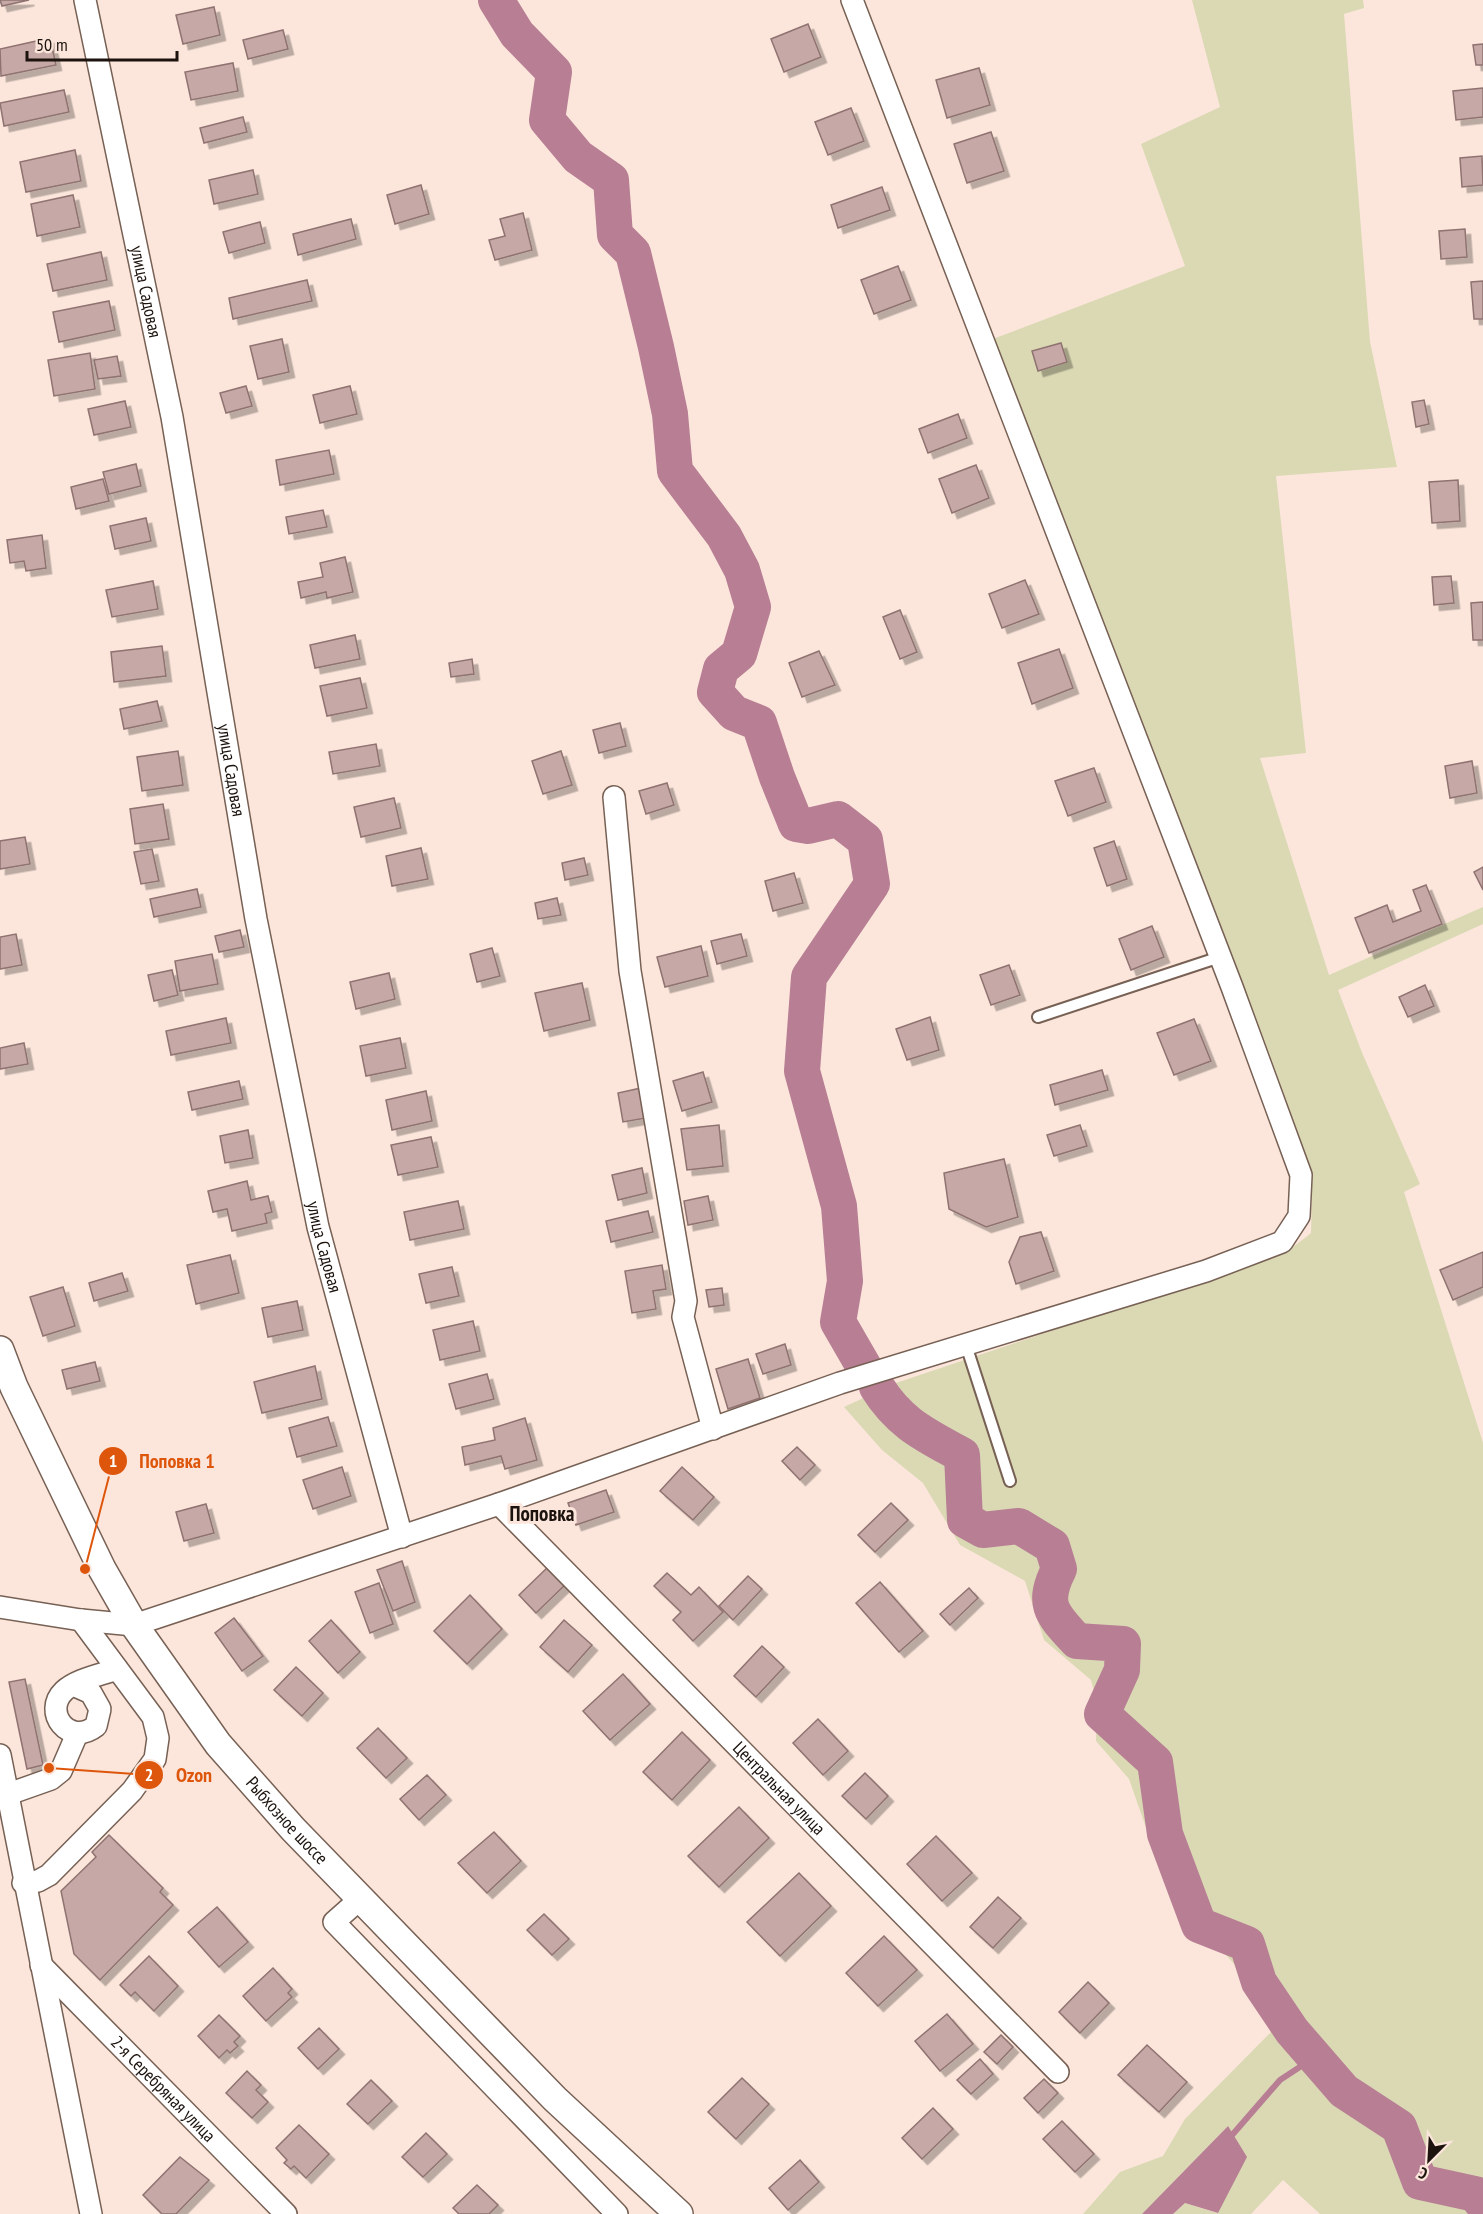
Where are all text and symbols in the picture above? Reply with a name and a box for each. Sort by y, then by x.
scale bar [27,24,177,62]
text: 50 m [36,33,68,56]
street label: улица Садовая [126,244,167,340]
street label: улица Садовая [213,722,251,818]
street label: улица Садовая [302,1199,347,1295]
callout: Поповка 1 [98,1442,227,1480]
text: Поповка 1 [139,1448,215,1474]
text: 1 [109,1449,117,1472]
district label: Поповка [510,1500,575,1527]
street label: Центральная улица [728,1736,830,1840]
callout: Ozon [134,1756,224,1794]
text: Ozon [176,1762,212,1788]
text: 2 [145,1763,153,1786]
street label: Рыбхозное шоссе [241,1772,333,1869]
street label: 2-я Серебряная улица [106,2031,221,2147]
north arrow [1399,2130,1459,2190]
text: С [1415,2163,1430,2184]

